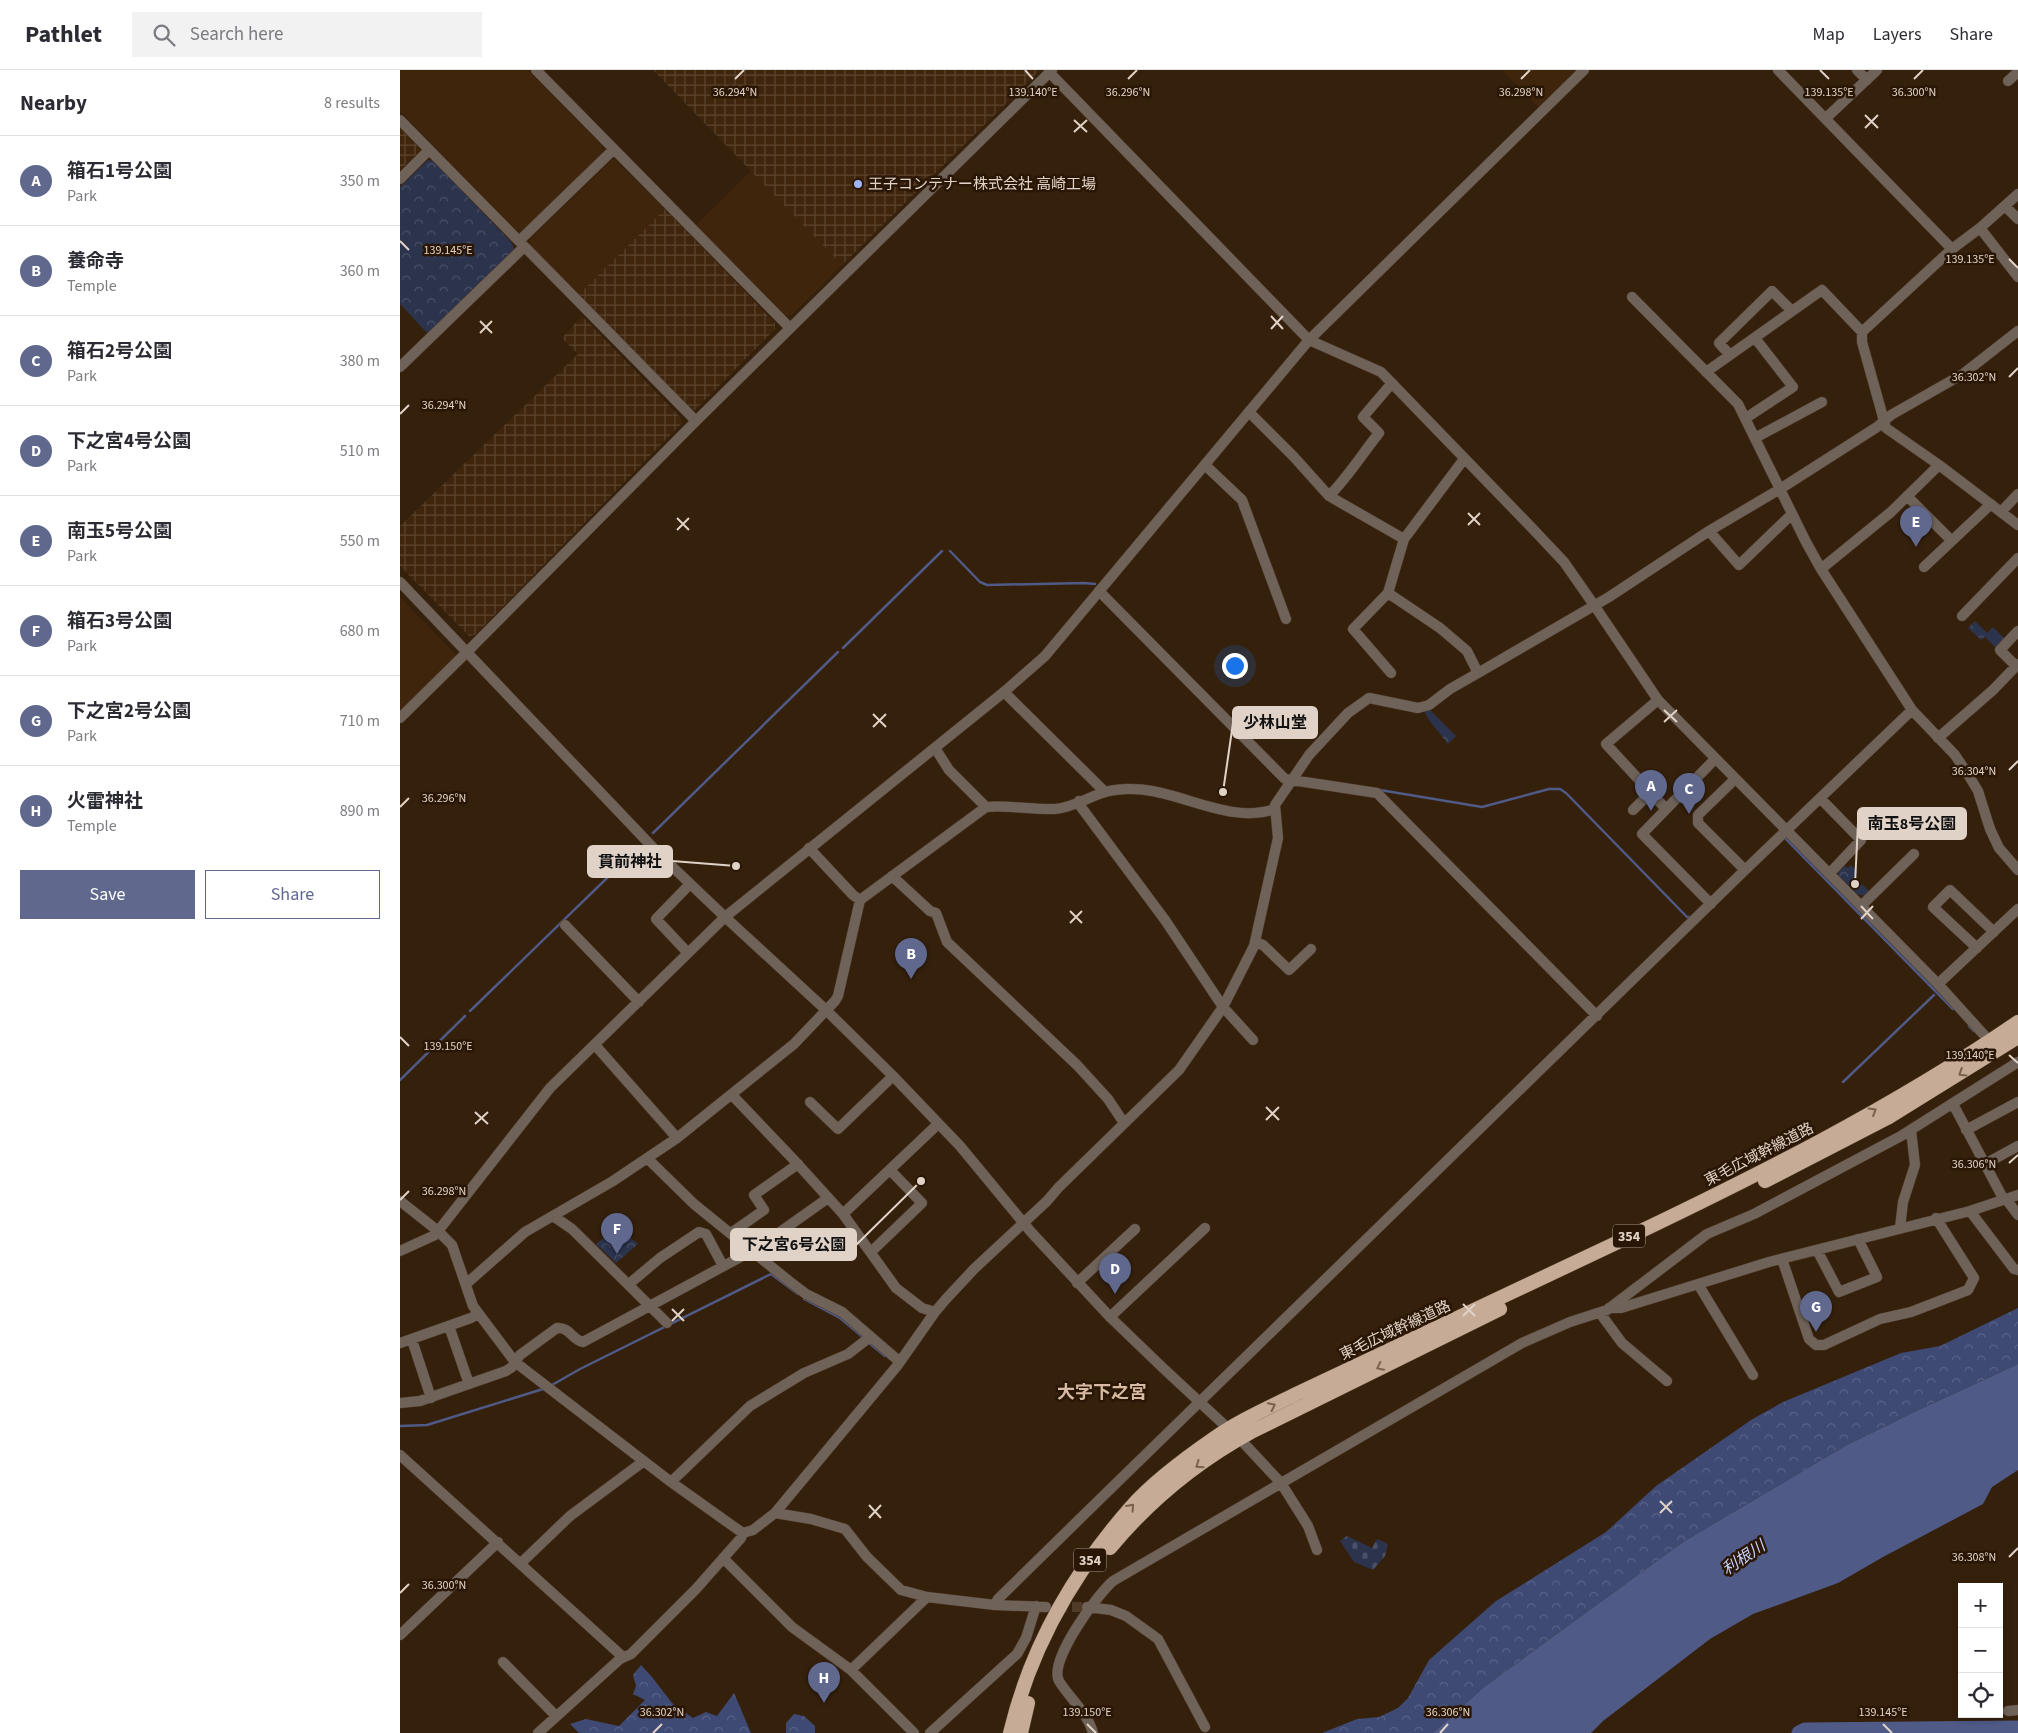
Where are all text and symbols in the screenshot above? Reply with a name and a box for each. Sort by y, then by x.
search box [132,12,482,57]
text: Pathlet [25,17,102,52]
icon: search [150,21,178,49]
text: Search here [190,21,284,48]
text: Map [1813,22,1845,47]
text: Layers [1873,22,1922,47]
text: Share [1950,22,1993,47]
text: 36.294°N [713,84,757,101]
text: 139.140°E [1008,84,1058,101]
text: 36.296°N [1106,84,1150,101]
text: 36.298°N [1499,84,1543,101]
text: 139.135°E [1804,84,1854,101]
text: 36.300°N [1892,84,1936,101]
text: Nearby [20,88,87,118]
text: 8 results [324,92,380,114]
text: 箱石1号公園 [67,158,172,185]
text: A [31,170,41,192]
text: 350 m [340,170,380,192]
place label: 王子コンテナー株式会社 高崎工場 [868,174,1096,195]
marker: 王子コンテナー株式会社 高崎工場 [852,178,864,190]
text: Park [67,185,97,207]
text: 139.145°E [423,242,473,259]
text: 養命寺 [67,248,124,275]
text: 139.135°E [1945,251,1995,268]
text: B [31,260,41,282]
text: 360 m [340,260,380,282]
text: Temple [67,275,117,297]
text: 箱石2号公園 [67,338,172,365]
text: C [31,350,41,372]
text: 380 m [340,350,380,372]
text: Park [67,365,97,387]
text: 36.302°N [1952,369,1996,386]
text: 36.294°N [422,397,466,414]
text: 下之宮4号公園 [67,428,191,455]
text: D [31,440,41,462]
text: 510 m [340,440,380,462]
text: Park [67,455,97,477]
pin: E [1900,506,1932,547]
text: 南玉5号公園 [67,518,172,545]
text: E [32,530,40,552]
text: 550 m [340,530,380,552]
text: Park [67,545,97,567]
text: 箱石3号公園 [67,608,172,635]
text: F [32,620,40,642]
text: 680 m [340,620,380,642]
text: Park [67,635,97,657]
your location [1222,653,1248,679]
text: 下之宮2号公園 [67,698,191,725]
callout: 少林山堂 [1233,707,1317,738]
text: G [31,710,41,732]
text: 710 m [340,710,380,732]
text: 少林山堂 [1243,712,1307,734]
text: Park [67,725,97,747]
text: 36.304°N [1952,763,1996,780]
pin: A [1635,770,1667,811]
pin: C [1673,773,1705,814]
text: 火雷神社 [67,788,143,815]
text: 36.296°N [422,790,466,807]
text: H [31,800,41,822]
text: 890 m [340,800,380,822]
callout: 南玉8号公園 [1858,808,1966,839]
text: 南玉8号公園 [1868,813,1956,835]
text: Temple [67,815,117,837]
callout: 貫前神社 [588,846,672,877]
text: 貫前神社 [598,851,662,873]
button: Save [20,870,195,919]
button: Share [205,870,380,919]
pin: B [895,938,927,979]
text: 139.150°E [423,1038,473,1055]
text: 139.140°E [1945,1047,1995,1064]
one-way arrow [1959,1066,1968,1076]
one-way arrow [1868,1108,1877,1118]
street label: 東毛広域幹線道路 [1701,1118,1817,1191]
text: 36.306°N [1952,1156,1996,1173]
text: 36.298°N [422,1183,466,1200]
pin: F [601,1213,633,1254]
road number: 354 [1613,1224,1645,1248]
callout: 下之宮6号公園 [731,1229,856,1260]
text: 下之宮6号公園 [742,1234,846,1256]
pin: D [1099,1253,1131,1294]
pin: G [1800,1291,1832,1332]
street label: 東毛広域幹線道路 [1336,1296,1454,1365]
one-way arrow [1377,1361,1386,1371]
district label: 大字下之宮 [1057,1380,1147,1405]
one-way arrow [1267,1402,1276,1412]
one-way arrow [1195,1459,1205,1468]
one-way arrow [1125,1504,1134,1513]
water label: 利根川 [1718,1534,1771,1580]
road number: 354 [1074,1548,1106,1572]
text: 36.308°N [1952,1549,1996,1566]
text: 36.300°N [422,1577,466,1594]
map controls [1958,1583,2003,1718]
button: + [1958,1583,2003,1628]
button: − [1958,1628,2003,1673]
pin: H [808,1662,840,1703]
button: locate [1958,1673,2003,1718]
text: 36.302°N [640,1704,684,1721]
text: 139.150°E [1062,1704,1112,1721]
text: 36.306°N [1426,1704,1470,1721]
text: 139.145°E [1858,1704,1908,1721]

